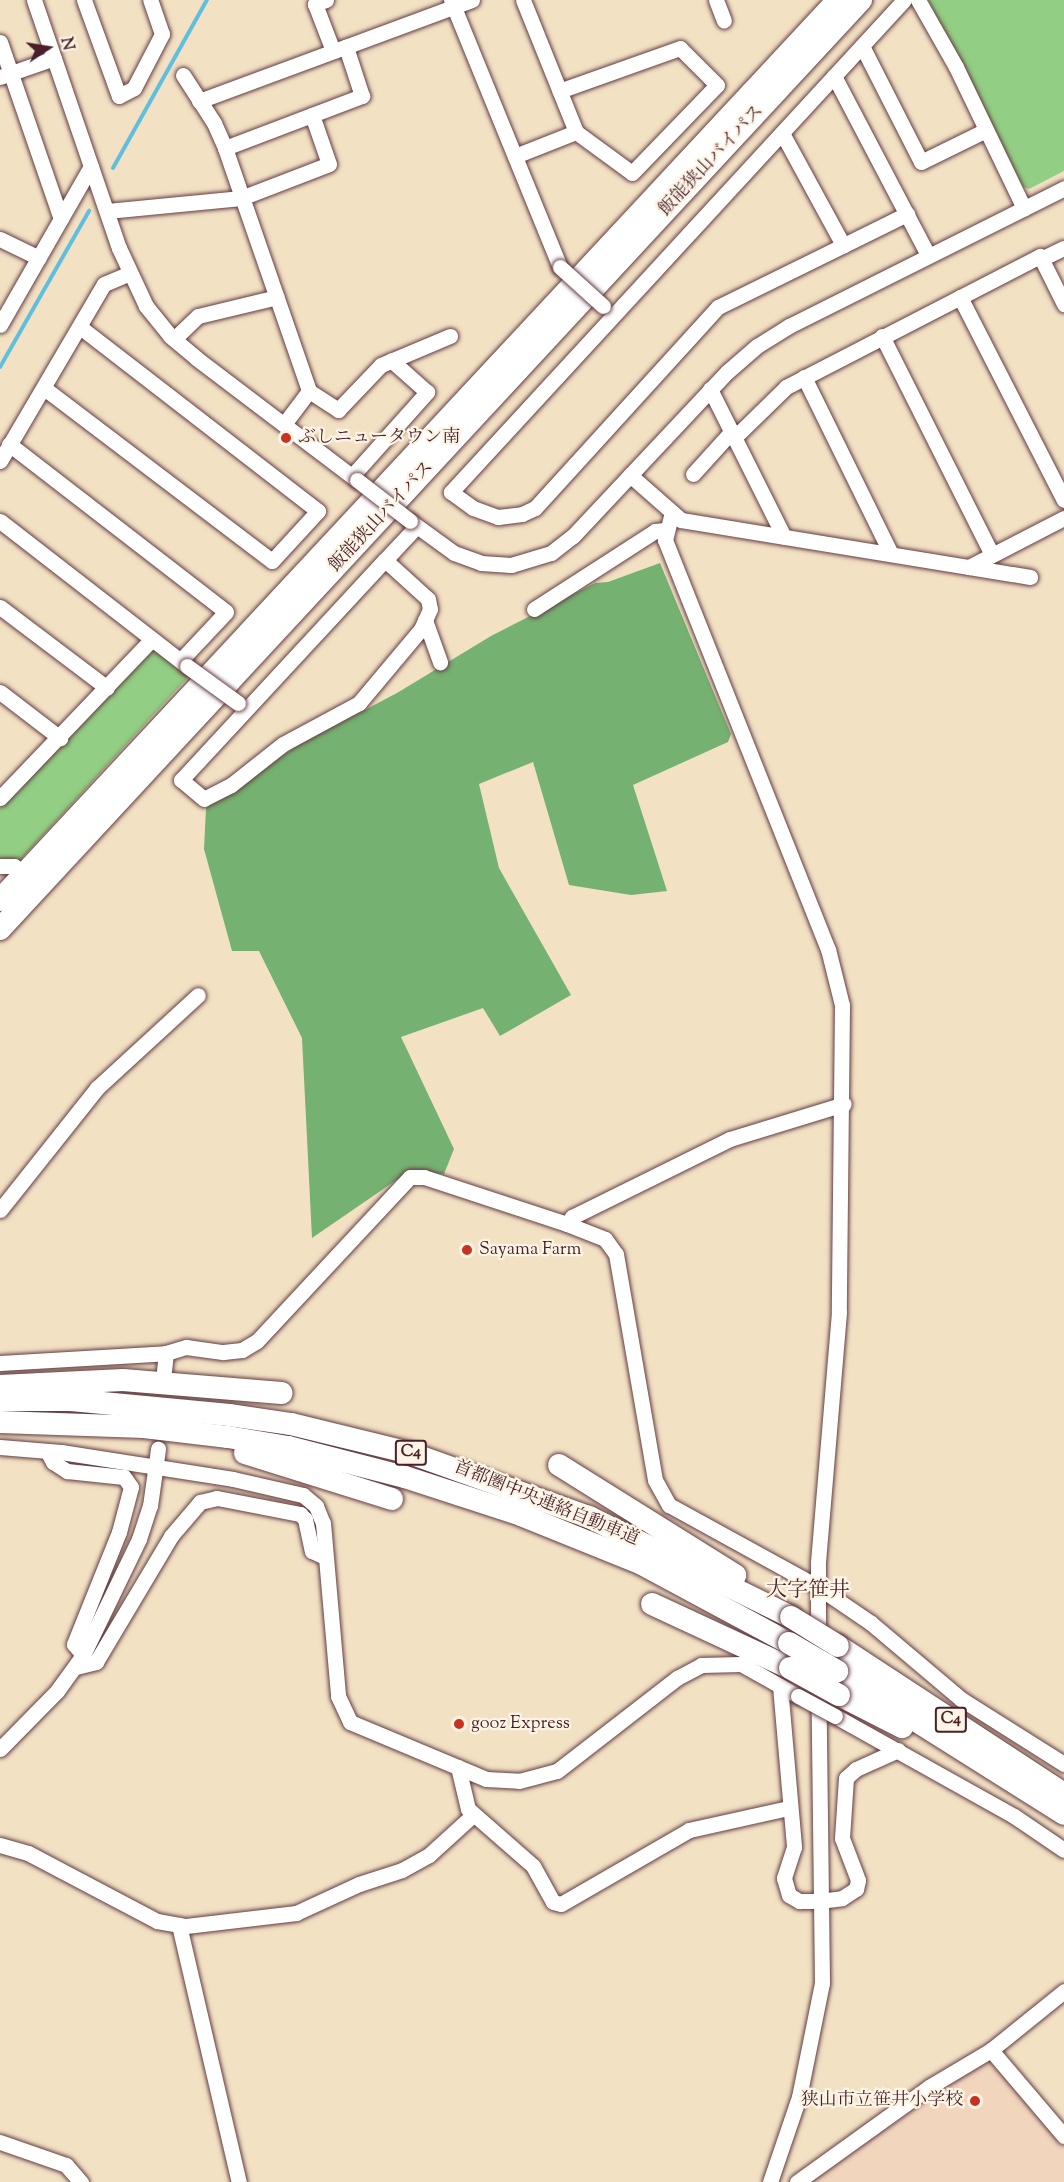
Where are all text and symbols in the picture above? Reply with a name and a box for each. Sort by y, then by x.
north arrow [18,18,78,78]
text: N [54,36,79,53]
street label: 飯能狭山バイパス [655,101,769,221]
place label: ぶしニュータウン南 [298,427,460,449]
marker: ぶしニュータウン南 [279,431,293,445]
street label: 飯能狭山バイパス [325,457,439,577]
place label: Sayama Farm [479,1239,581,1261]
marker: Sayama Farm [460,1243,474,1257]
road number: C4 [394,1440,428,1466]
street label: 首都圏中央連絡自動車道 [450,1457,642,1551]
district label: 大字笹井 [766,1578,850,1604]
road number: C4 [934,1707,968,1733]
place label: gooz Express [471,1713,570,1735]
marker: gooz Express [452,1717,466,1731]
place label: 狭山市立笹井小学校 [801,2090,963,2112]
marker: 狭山市立笹井小学校 [968,2094,982,2108]

